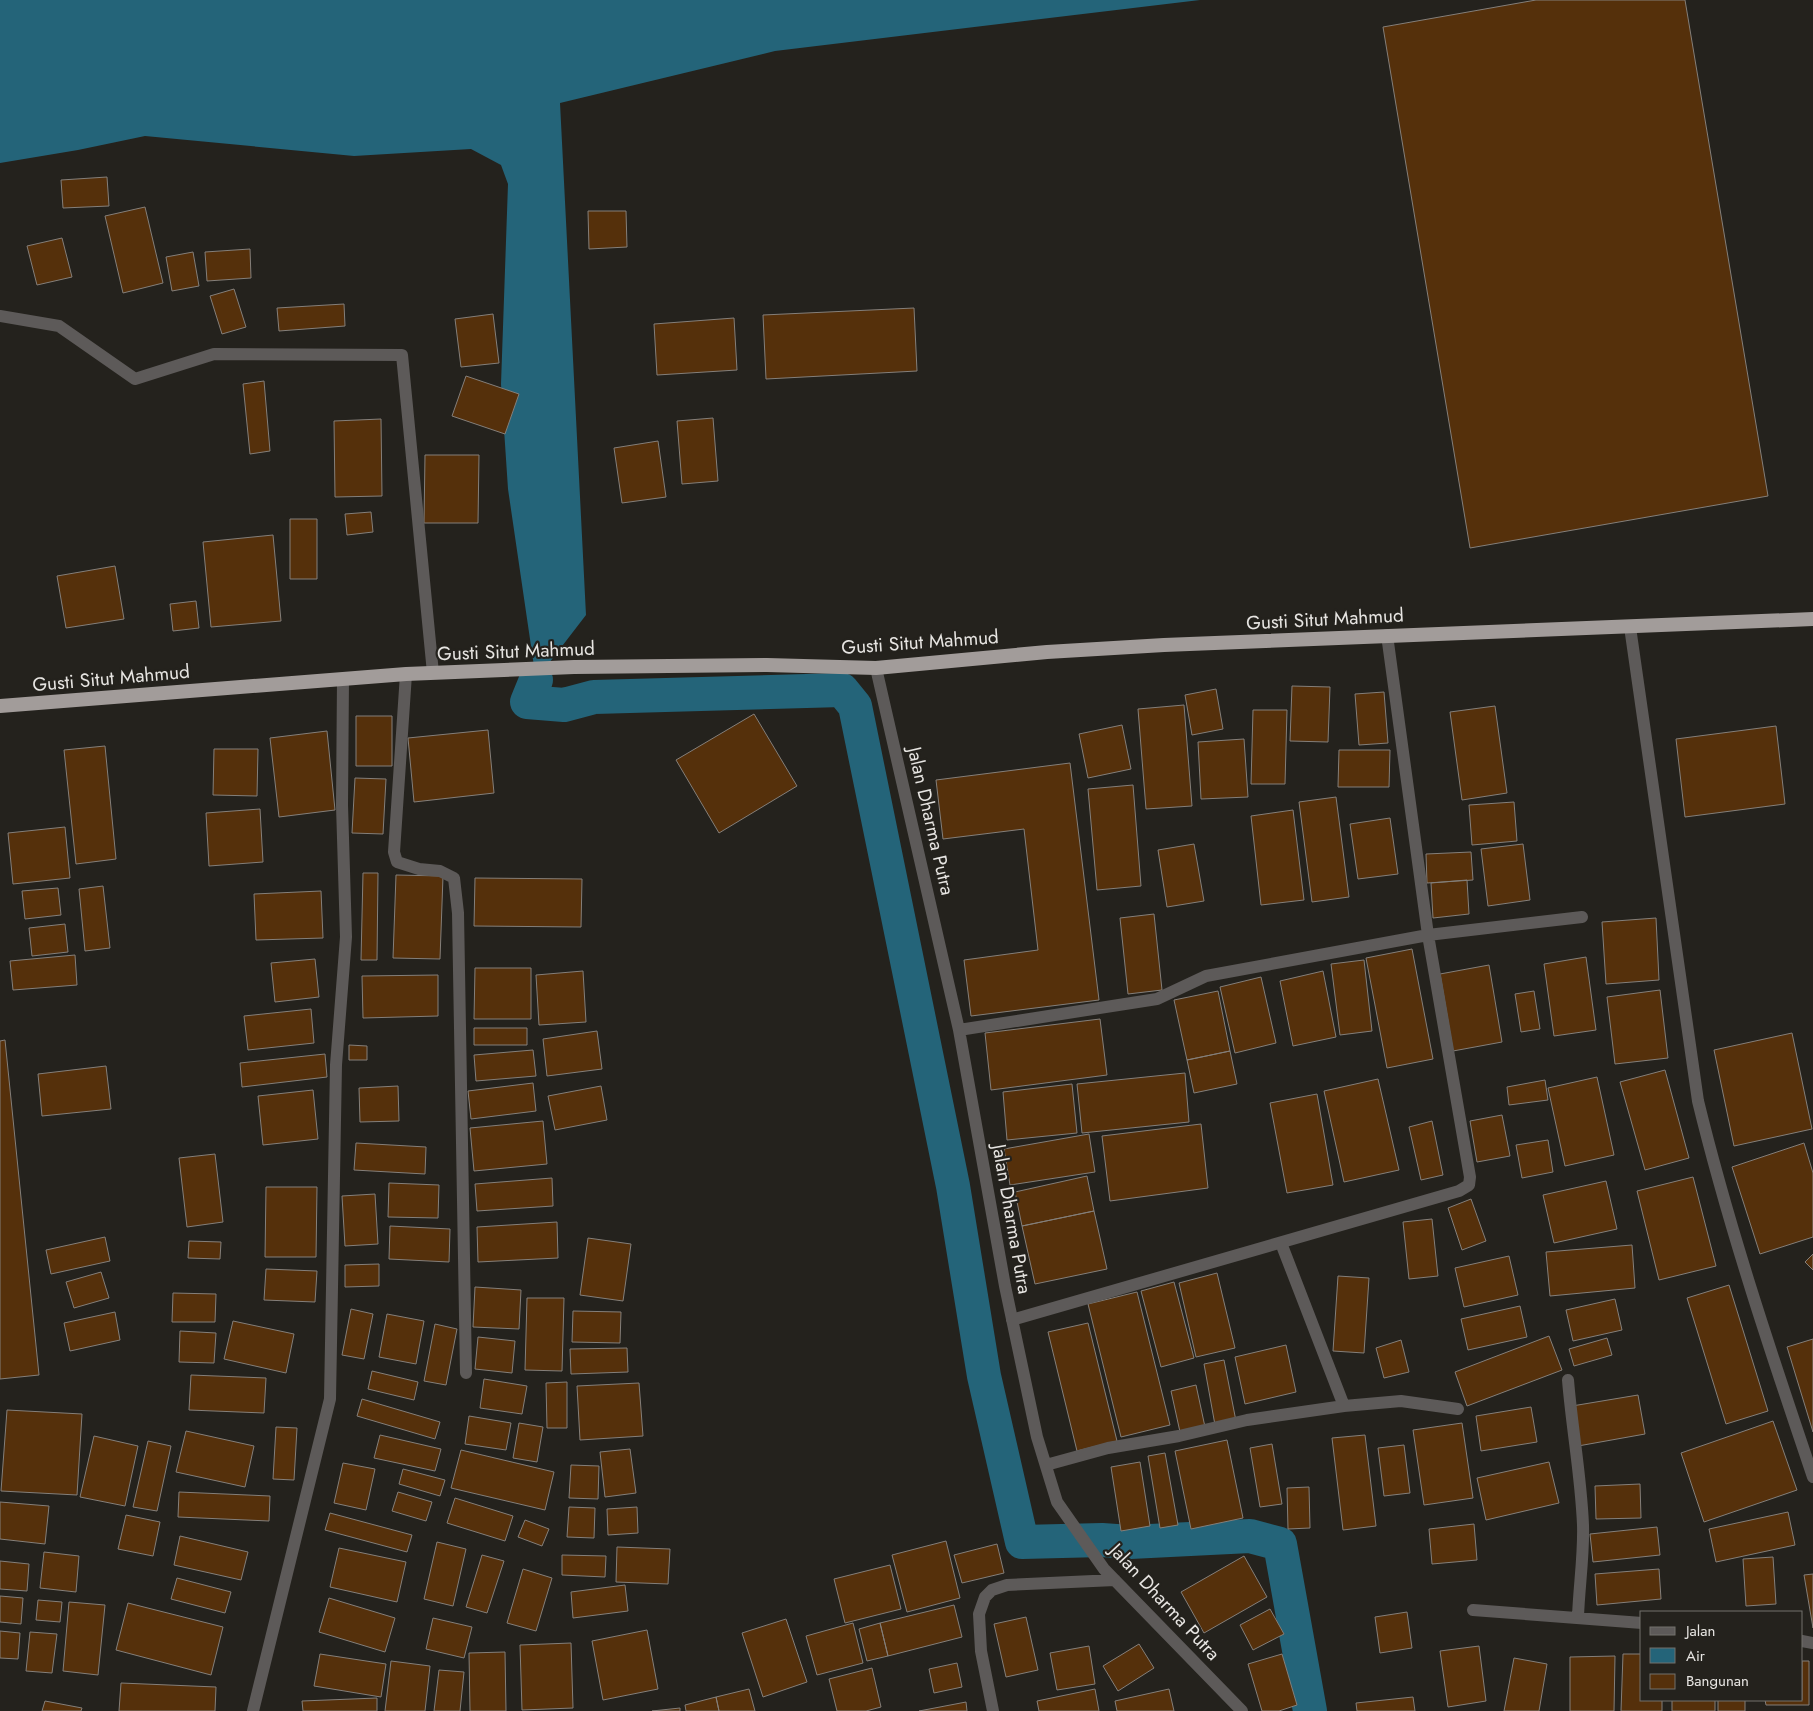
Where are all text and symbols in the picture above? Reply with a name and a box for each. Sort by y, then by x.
street label: Gusti Situt Mahmud [1245,601,1405,637]
street label: Gusti Situt Mahmud [840,623,1000,661]
street label: Gusti Situt Mahmud [437,635,595,667]
street label: Gusti Situt Mahmud [31,658,191,698]
street label: Jalan Dharma Putra [900,741,961,898]
street label: Jalan Dharma Putra [985,1139,1038,1296]
street label: Jalan Dharma Putra [1101,1535,1226,1667]
legend [1640,1611,1803,1701]
text: Jalan [1684,1620,1715,1642]
text: Air [1686,1645,1706,1667]
text: Bangunan [1686,1670,1749,1692]

